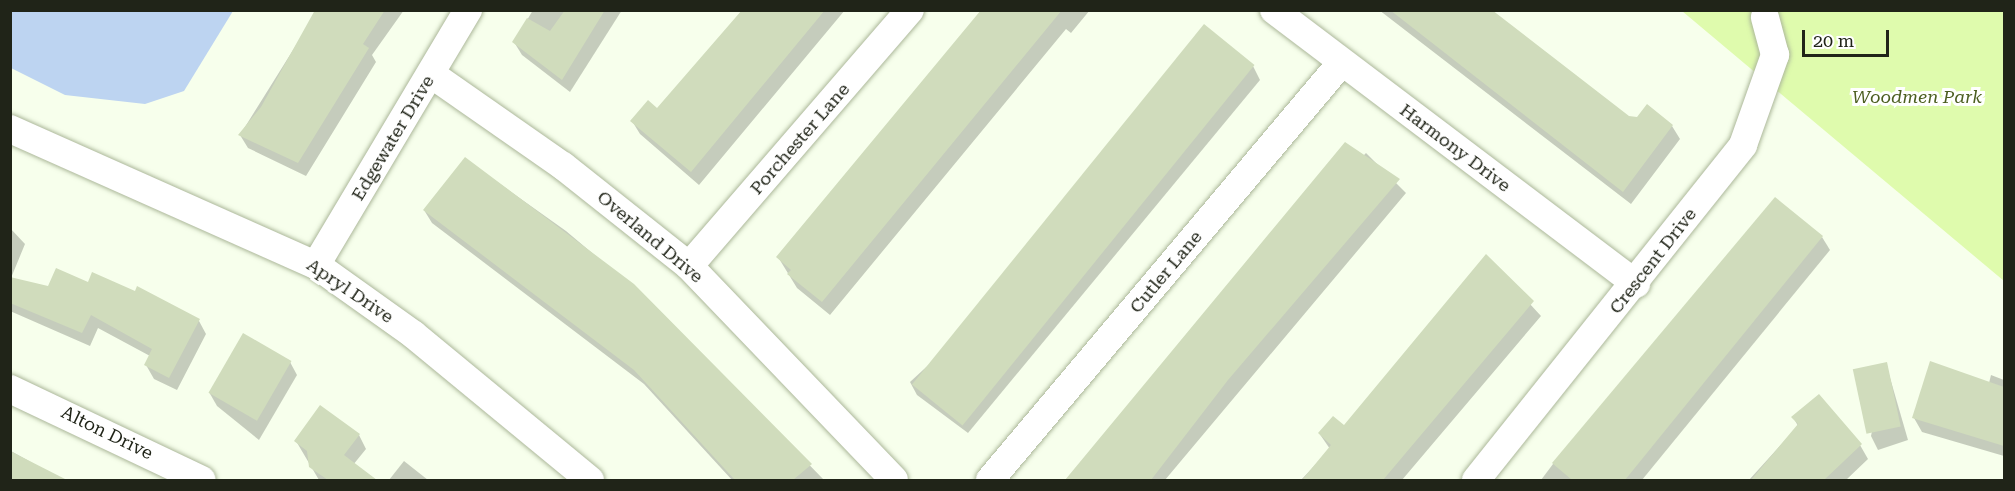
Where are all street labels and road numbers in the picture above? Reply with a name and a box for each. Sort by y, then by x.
street label: Edgewater Drive [347,71,439,205]
street label: Porchester Lane [746,79,854,199]
street label: Harmony Drive [1395,99,1515,197]
street label: Overland Drive [593,186,707,288]
street label: Crescent Drive [1605,204,1701,318]
street label: Cutler Lane [1125,226,1207,318]
street label: Apryl Drive [303,254,397,328]
street label: Alton Drive [58,402,156,464]

